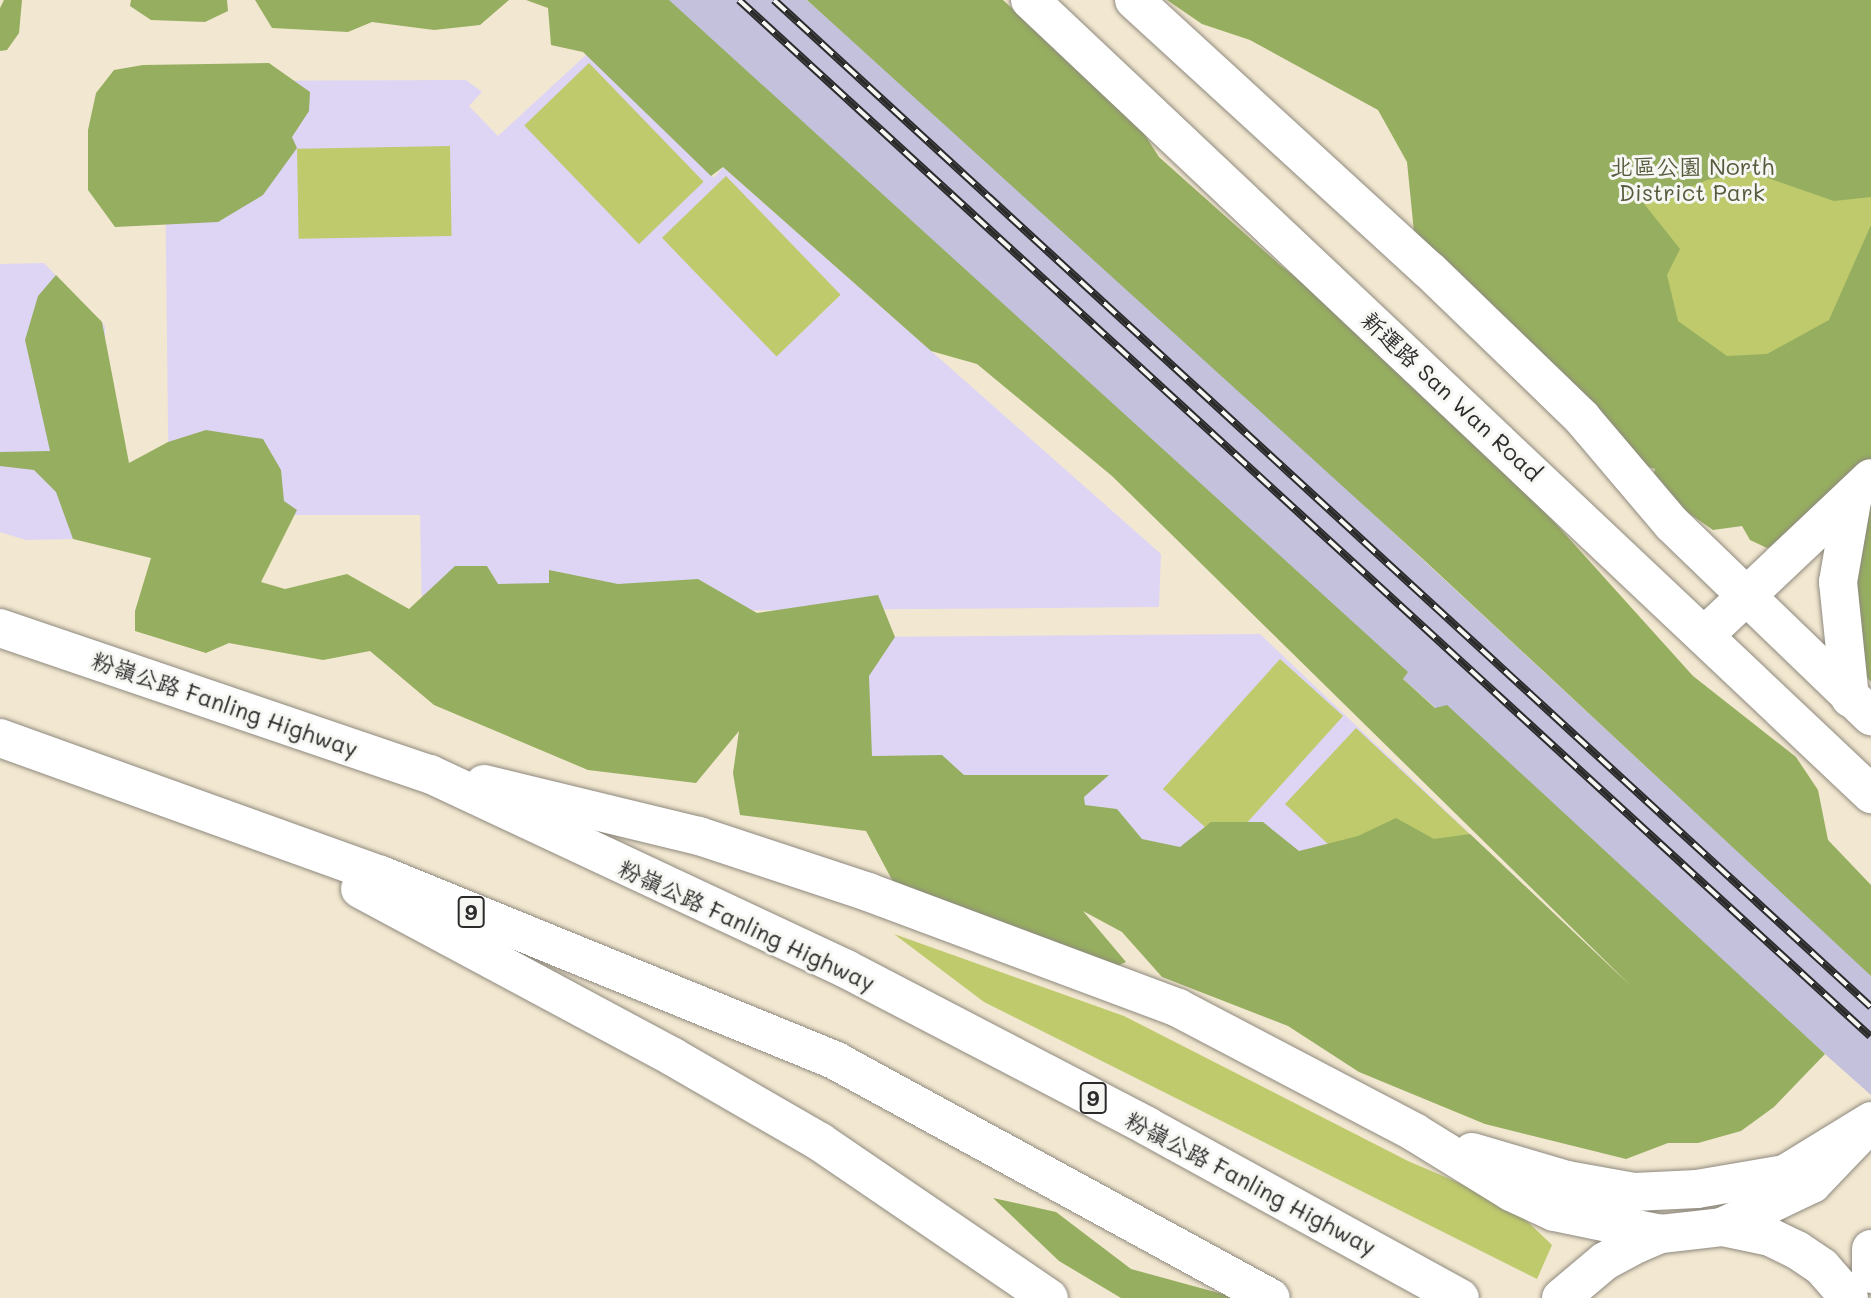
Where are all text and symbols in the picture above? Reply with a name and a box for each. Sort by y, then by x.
park label: 北區公園 North District Park [1610,152,1774,206]
street label: 新運路 San Wan Road [1356,306,1548,486]
street label: 粉嶺公路 Fanling Highway [88,645,362,763]
street label: 粉嶺公路 Fanling Highway [615,853,879,997]
road number: 9 [457,894,485,930]
road number: 9 [1079,1080,1107,1116]
street label: 粉嶺公路 Fanling Highway [1121,1105,1381,1261]

